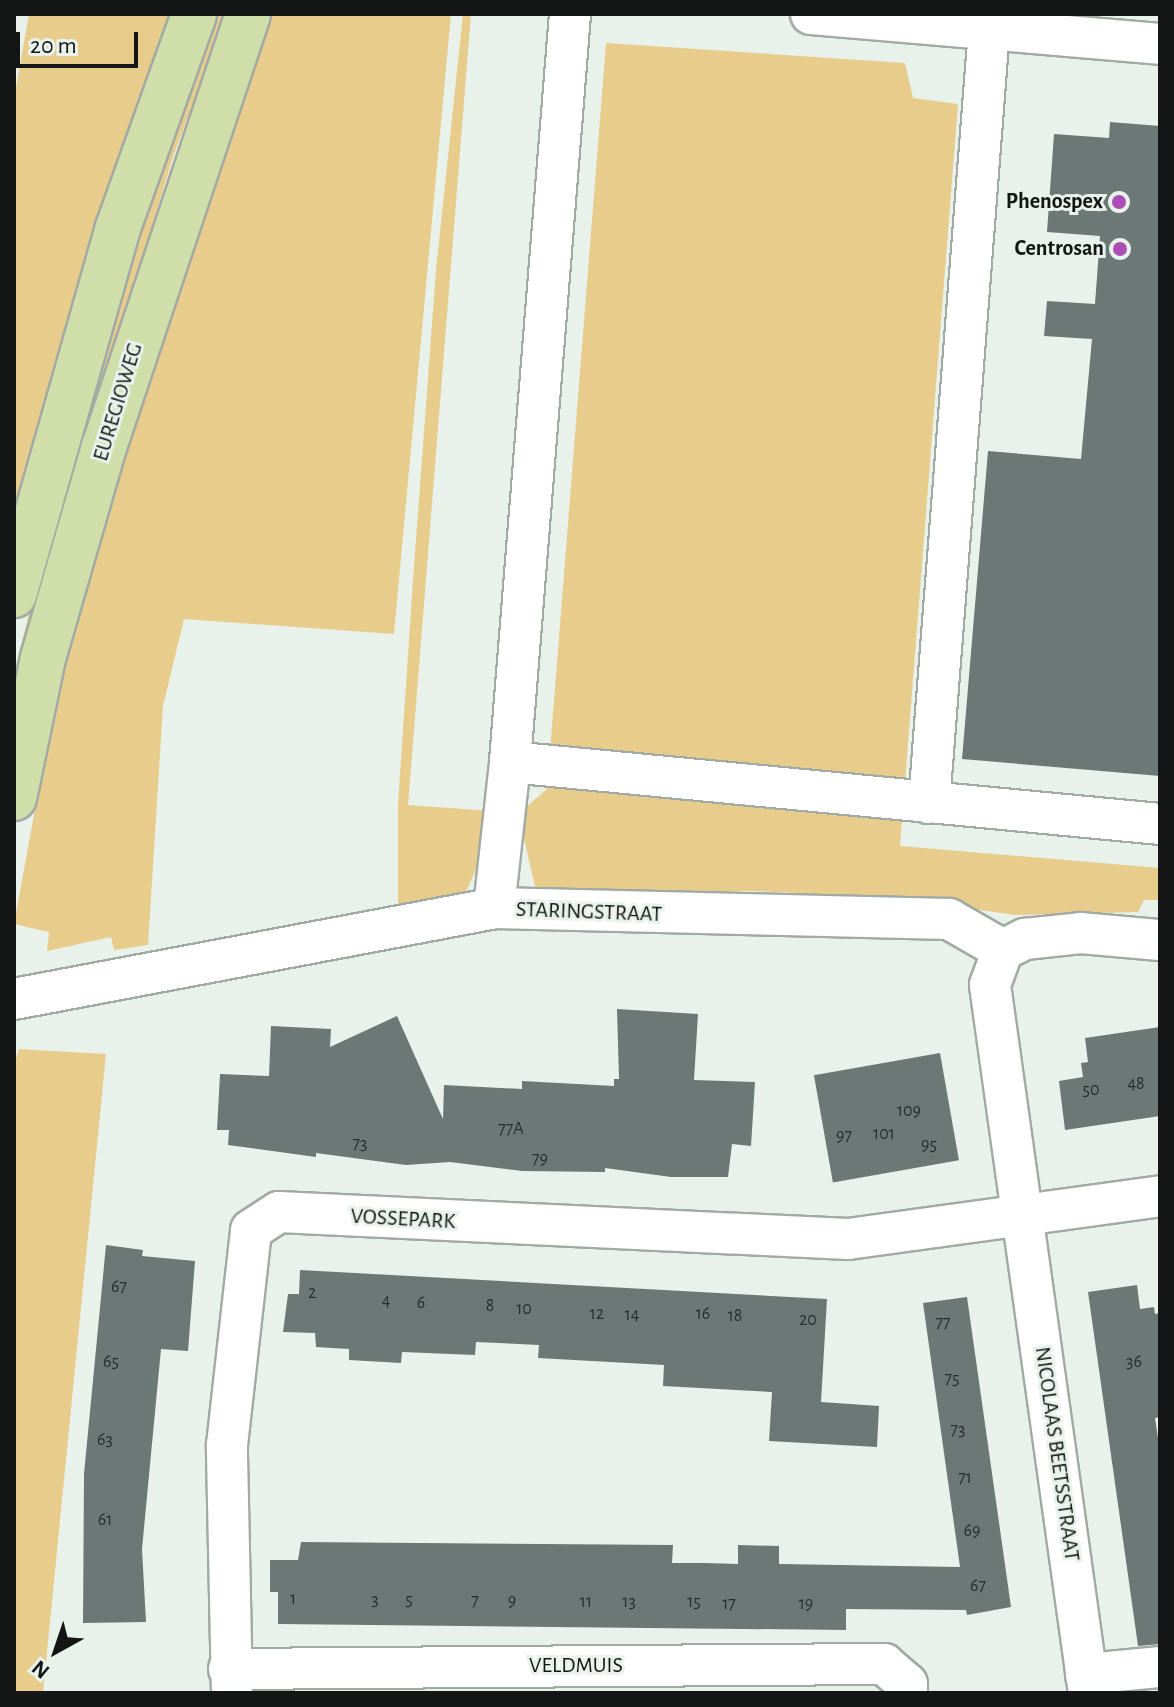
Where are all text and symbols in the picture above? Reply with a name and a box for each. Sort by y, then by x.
scale bar [20,16,142,66]
text: 20 m [30,34,77,58]
place label: Phenospex [1006,189,1103,215]
marker: Phenospex [1110,193,1128,211]
place label: Centrosan [1014,236,1104,262]
marker: Centrosan [1111,240,1129,258]
street label: EUREGIOWEG [88,340,148,464]
street label: STARINGSTRAAT [515,896,663,928]
house number: 48 [1127,1073,1145,1095]
house number: 50 [1082,1079,1100,1101]
house number: 109 [897,1100,921,1122]
house number: 77A [498,1118,524,1140]
house number: 101 [873,1123,895,1145]
house number: 97 [836,1125,852,1147]
house number: 73 [353,1133,367,1155]
house number: 95 [921,1134,937,1156]
house number: 79 [532,1148,548,1170]
street label: VOSSEPARK [350,1203,456,1235]
house number: 67 [111,1276,127,1298]
house number: 2 [308,1282,316,1304]
house number: 4 [382,1290,390,1312]
house number: 6 [417,1292,425,1314]
house number: 8 [486,1295,494,1317]
house number: 10 [516,1298,532,1320]
house number: 12 [590,1303,604,1325]
house number: 16 [696,1303,710,1325]
house number: 14 [625,1304,639,1326]
house number: 18 [728,1305,742,1327]
house number: 20 [799,1309,817,1331]
house number: 77 [935,1312,951,1334]
street label: NICOLAAS BEETSSTRAAT [1029,1345,1085,1563]
house number: 65 [103,1351,119,1373]
house number: 36 [1126,1351,1142,1373]
house number: 75 [944,1368,960,1390]
house number: 73 [951,1419,965,1441]
house number: 63 [97,1429,113,1451]
house number: 71 [958,1467,972,1489]
house number: 61 [98,1509,112,1531]
house number: 69 [964,1520,980,1542]
house number: 67 [970,1575,986,1597]
house number: 1 [290,1588,296,1610]
house number: 3 [371,1589,379,1611]
house number: 5 [405,1589,413,1611]
house number: 7 [471,1590,479,1612]
house number: 9 [508,1590,516,1612]
house number: 11 [580,1591,592,1613]
house number: 13 [622,1591,636,1613]
house number: 15 [687,1591,701,1613]
house number: 17 [722,1593,736,1615]
house number: 19 [799,1593,813,1615]
north arrow [16,1611,96,1691]
street label: VELDMUIS [529,1653,623,1679]
text: N [28,1656,54,1683]

